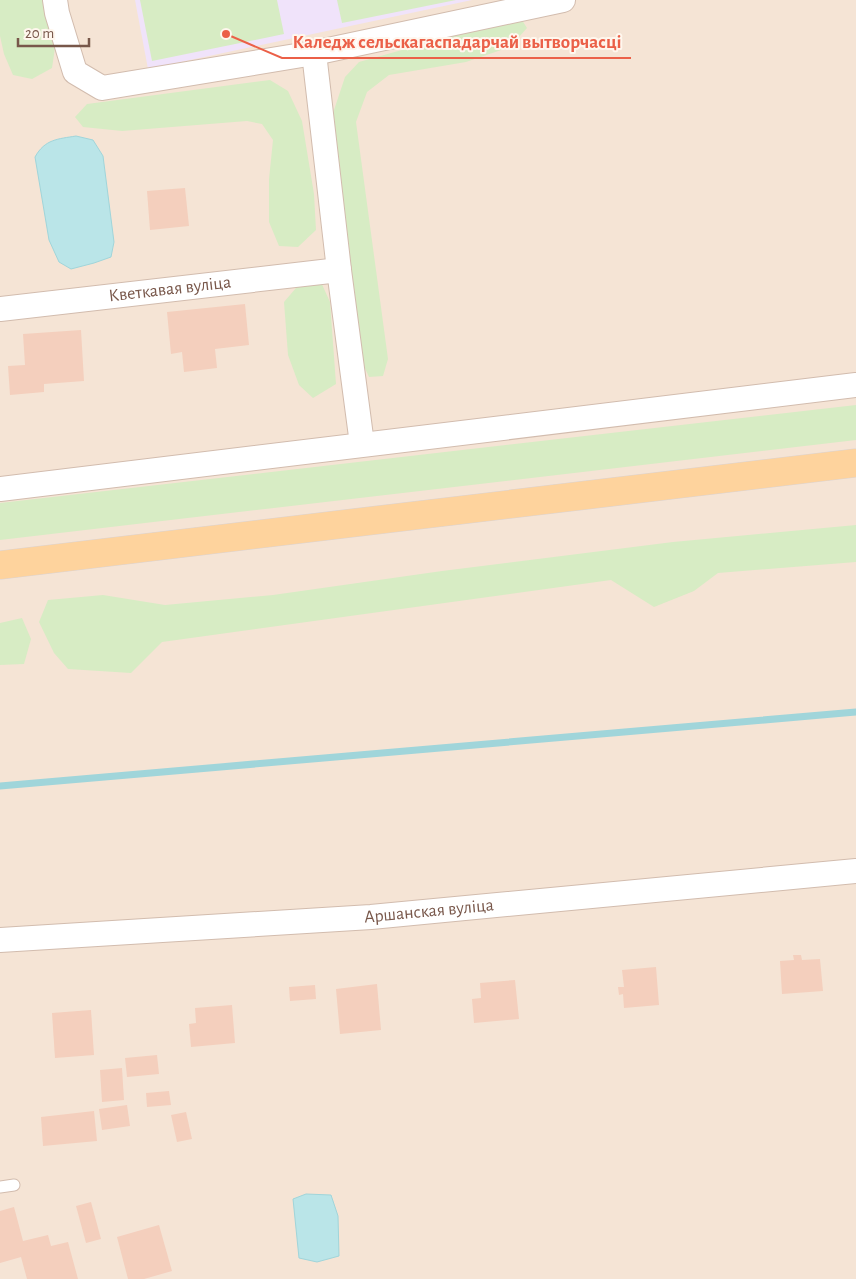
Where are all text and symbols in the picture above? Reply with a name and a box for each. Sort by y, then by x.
scale bar [18,15,89,47]
callout: Каледж сельскагаспадарчай вытворчасці [282,24,631,58]
text: 20 m [25,26,54,41]
text: Каледж сельскагаспадарчай вытворчасці [293,33,621,52]
street label: Кветкавая вуліца [108,273,232,305]
street label: Аршанская вуліца [364,896,495,926]

